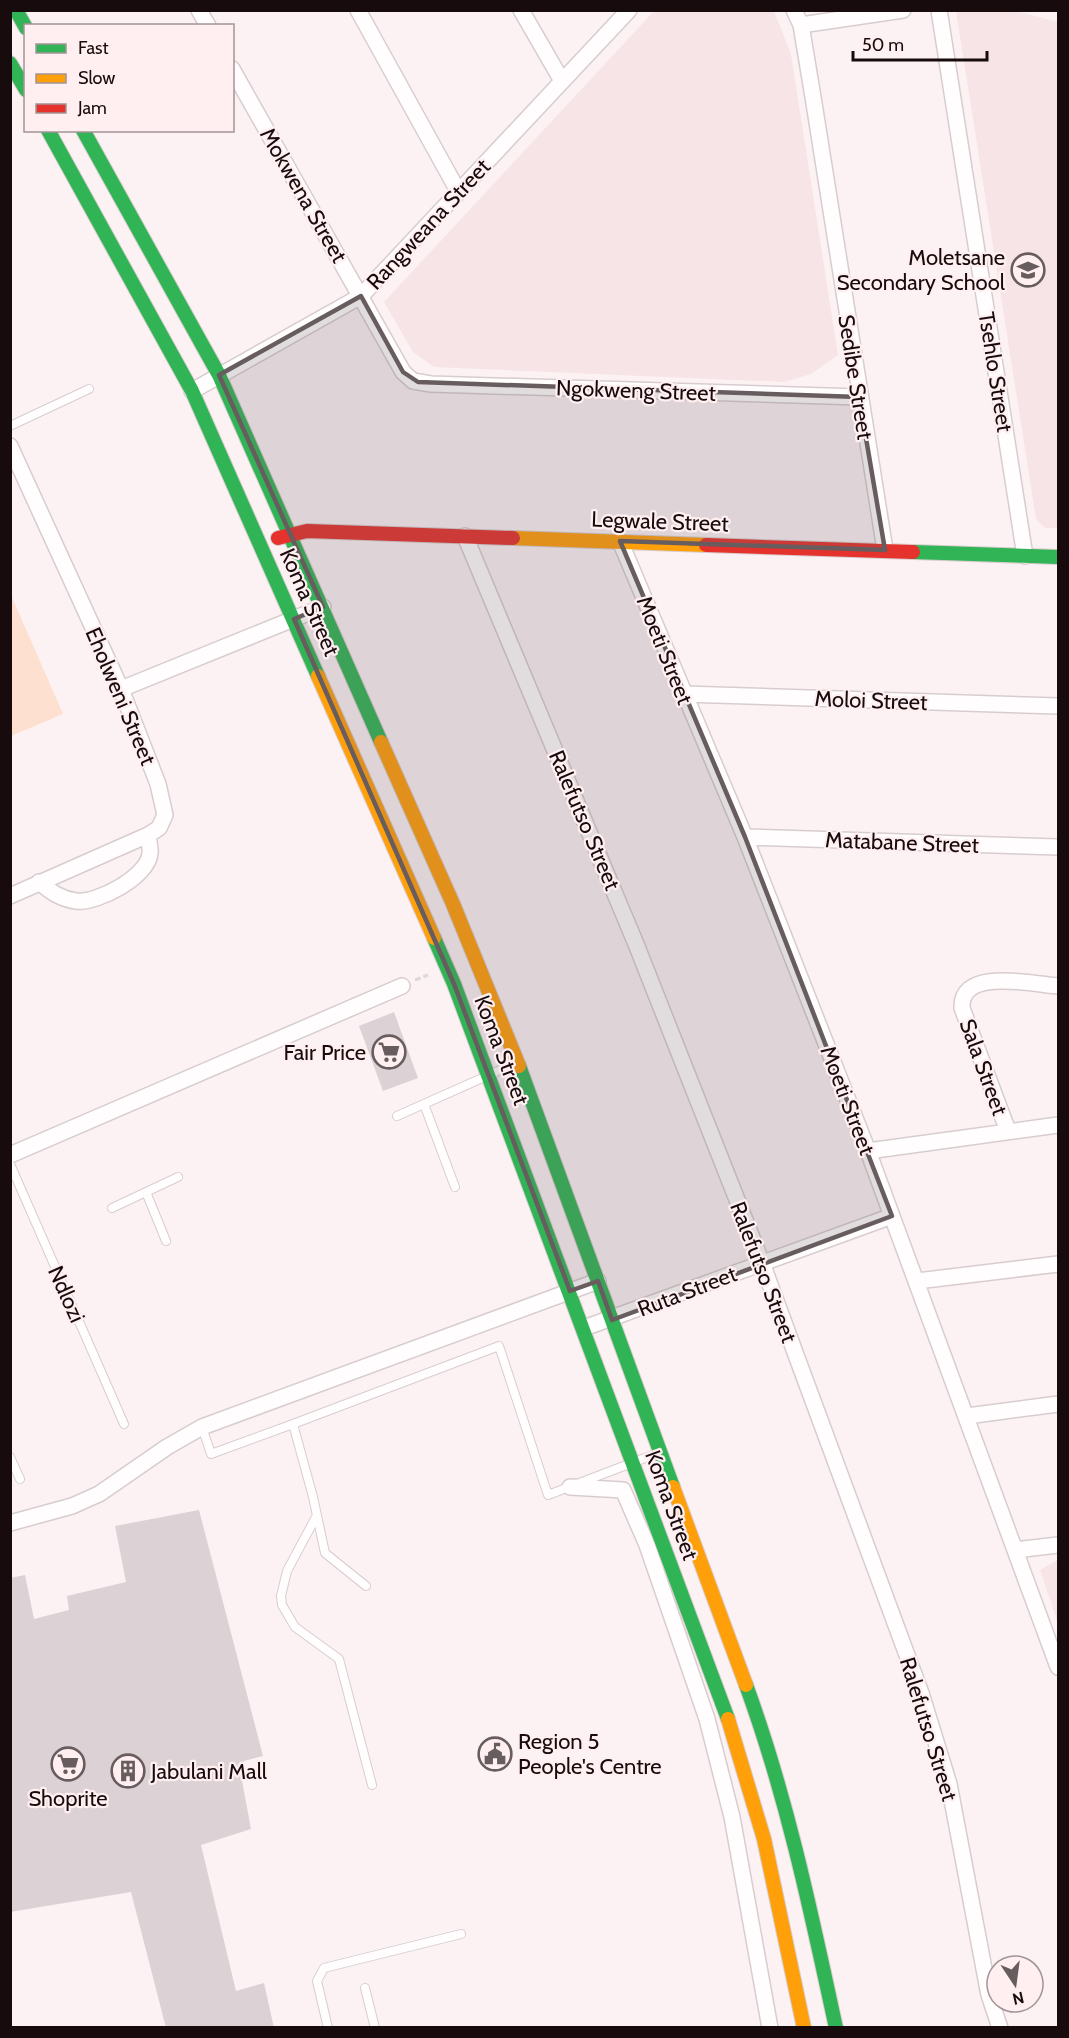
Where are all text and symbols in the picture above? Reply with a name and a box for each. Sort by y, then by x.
legend [24,24,234,132]
scale bar [853,24,986,62]
text: 50 m [862,34,904,56]
text: Fast [78,37,109,59]
text: Slow [78,67,115,89]
text: Jam [77,97,107,119]
street label: Mokwena Street [254,123,353,268]
street label: Rangweana Street [361,153,496,295]
place label: Moletsane Secondary School [837,244,1006,296]
school or university icon: Moletsane Secondary School [1010,252,1046,288]
street label: Tsehlo Street [973,310,1018,435]
street label: Sedibe Street [832,313,879,442]
street label: Ngokweng Street [556,374,717,407]
street label: Legwale Street [591,506,730,537]
street label: Koma Street [274,544,346,661]
street label: Moeti Street [631,592,699,709]
street label: Eholweni Street [79,623,162,770]
street label: Moloi Street [814,685,929,716]
street label: Ralefutso Street [543,746,626,895]
street label: Matabane Street [825,826,980,859]
street label: Koma Street [468,992,535,1109]
street label: Sala Street [954,1015,1014,1120]
supermarket icon: Fair Price [371,1034,407,1070]
place label: Fair Price [284,1039,366,1066]
street label: Moeti Street [814,1042,881,1159]
street label: Ralefutso Street [724,1198,803,1347]
street label: Ruta Street [634,1260,741,1323]
street label: Ndlozi [42,1262,91,1327]
street label: Koma Street [639,1446,704,1564]
street label: Ralefutso Street [894,1654,963,1805]
place label: Region 5 People's Centre [518,1728,661,1780]
public building icon: Region 5 People's Centre [477,1736,513,1772]
supermarket icon: Shoprite [50,1746,86,1782]
building icon: Jabulani Mall [110,1753,146,1789]
place label: Jabulani Mall [150,1758,268,1785]
place label: Shoprite [28,1785,108,1812]
north arrow [985,1954,1045,2014]
text: N [1011,1988,1026,2009]

